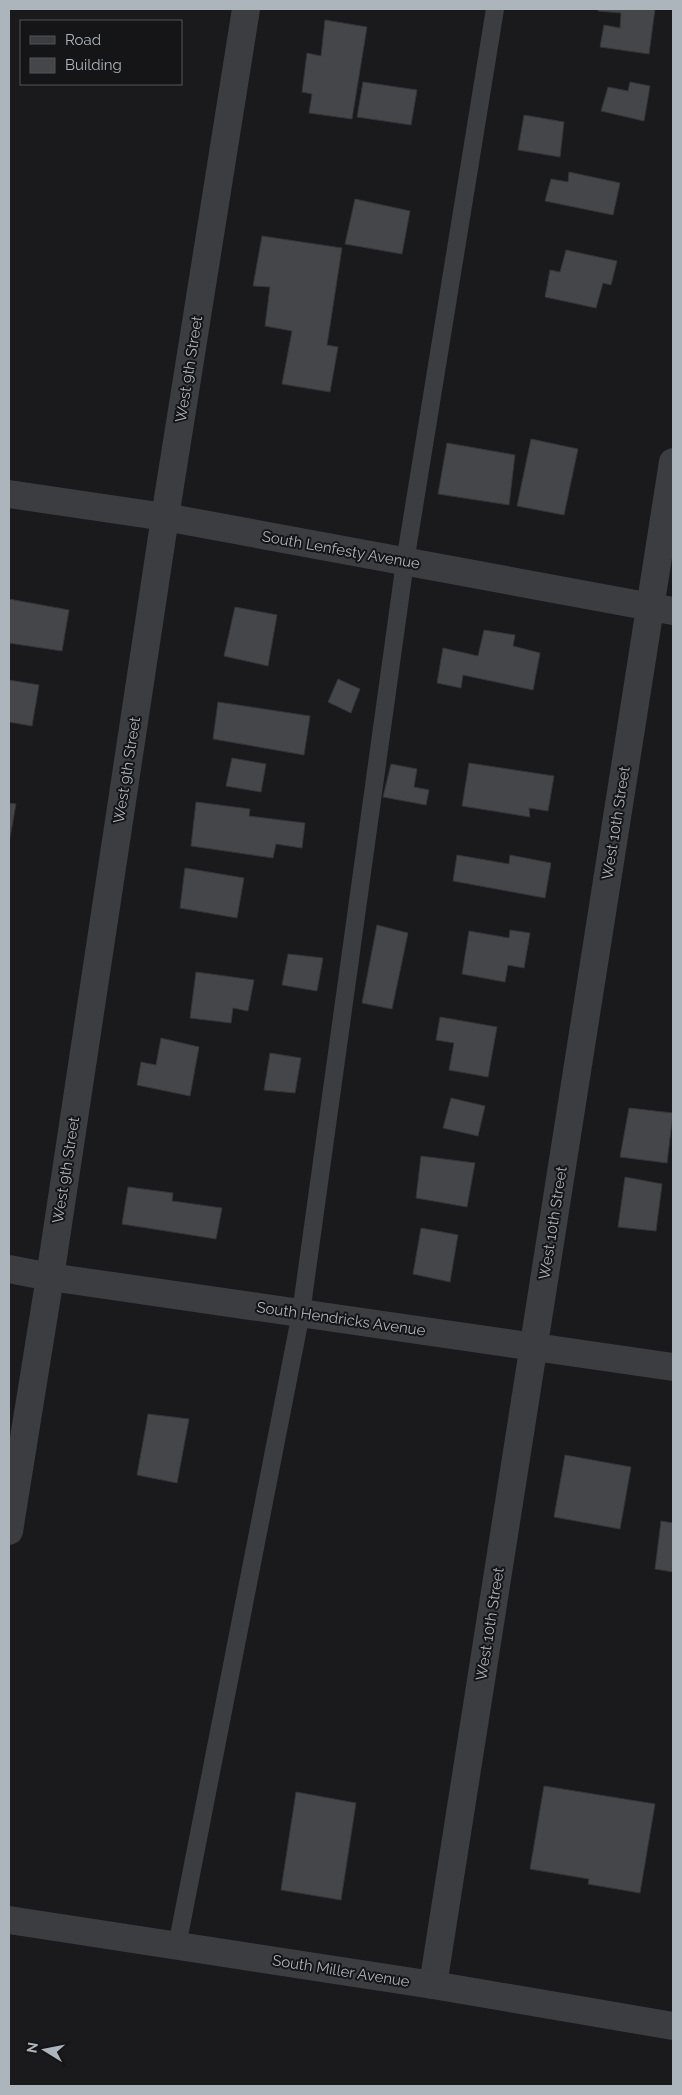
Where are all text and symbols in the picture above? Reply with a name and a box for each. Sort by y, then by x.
legend [20,20,182,85]
text: Road [65,31,101,49]
text: Building [65,56,122,74]
street label: West 9th Street [172,314,206,424]
street label: South Lenfesty Avenue [261,527,422,573]
street label: West 9th Street [110,715,144,825]
street label: West 10th Street [598,765,634,881]
street label: West 9th Street [49,1115,83,1225]
street label: West 10th Street [535,1165,571,1281]
street label: South Hendricks Avenue [255,1298,427,1340]
street label: West 10th Street [472,1566,508,1682]
street label: South Miller Avenue [271,1951,411,1991]
north arrow [20,2025,70,2075]
text: N [23,2041,41,2054]

